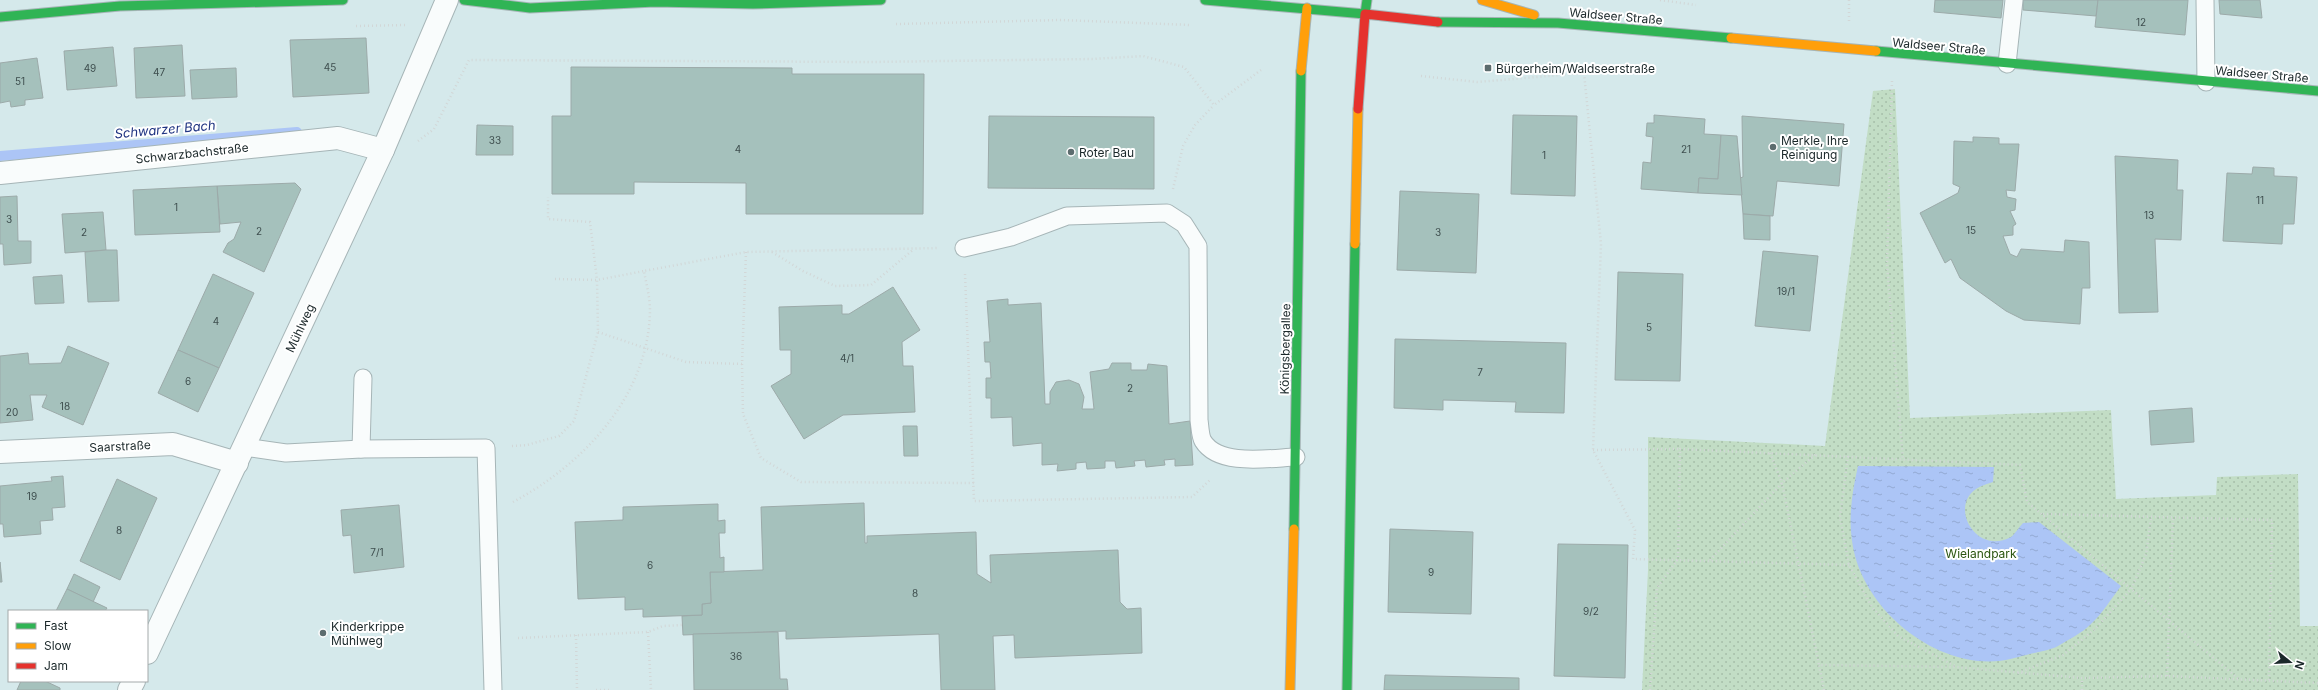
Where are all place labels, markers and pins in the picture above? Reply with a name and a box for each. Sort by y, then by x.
place label: Bürgerheim/Waldseerstraße [1496,61,1655,76]
marker: Bürgerheim/Waldseerstraße [1483,63,1493,73]
place label: Merkle, Ihre Reinigung [1781,133,1849,162]
marker: Merkle, Ihre Reinigung [1768,142,1778,152]
place label: Roter Bau [1079,145,1134,160]
marker: Roter Bau [1066,147,1076,157]
place label: Kinderkrippe Mühlweg [331,619,404,648]
marker: Kinderkrippe Mühlweg [318,628,328,638]

